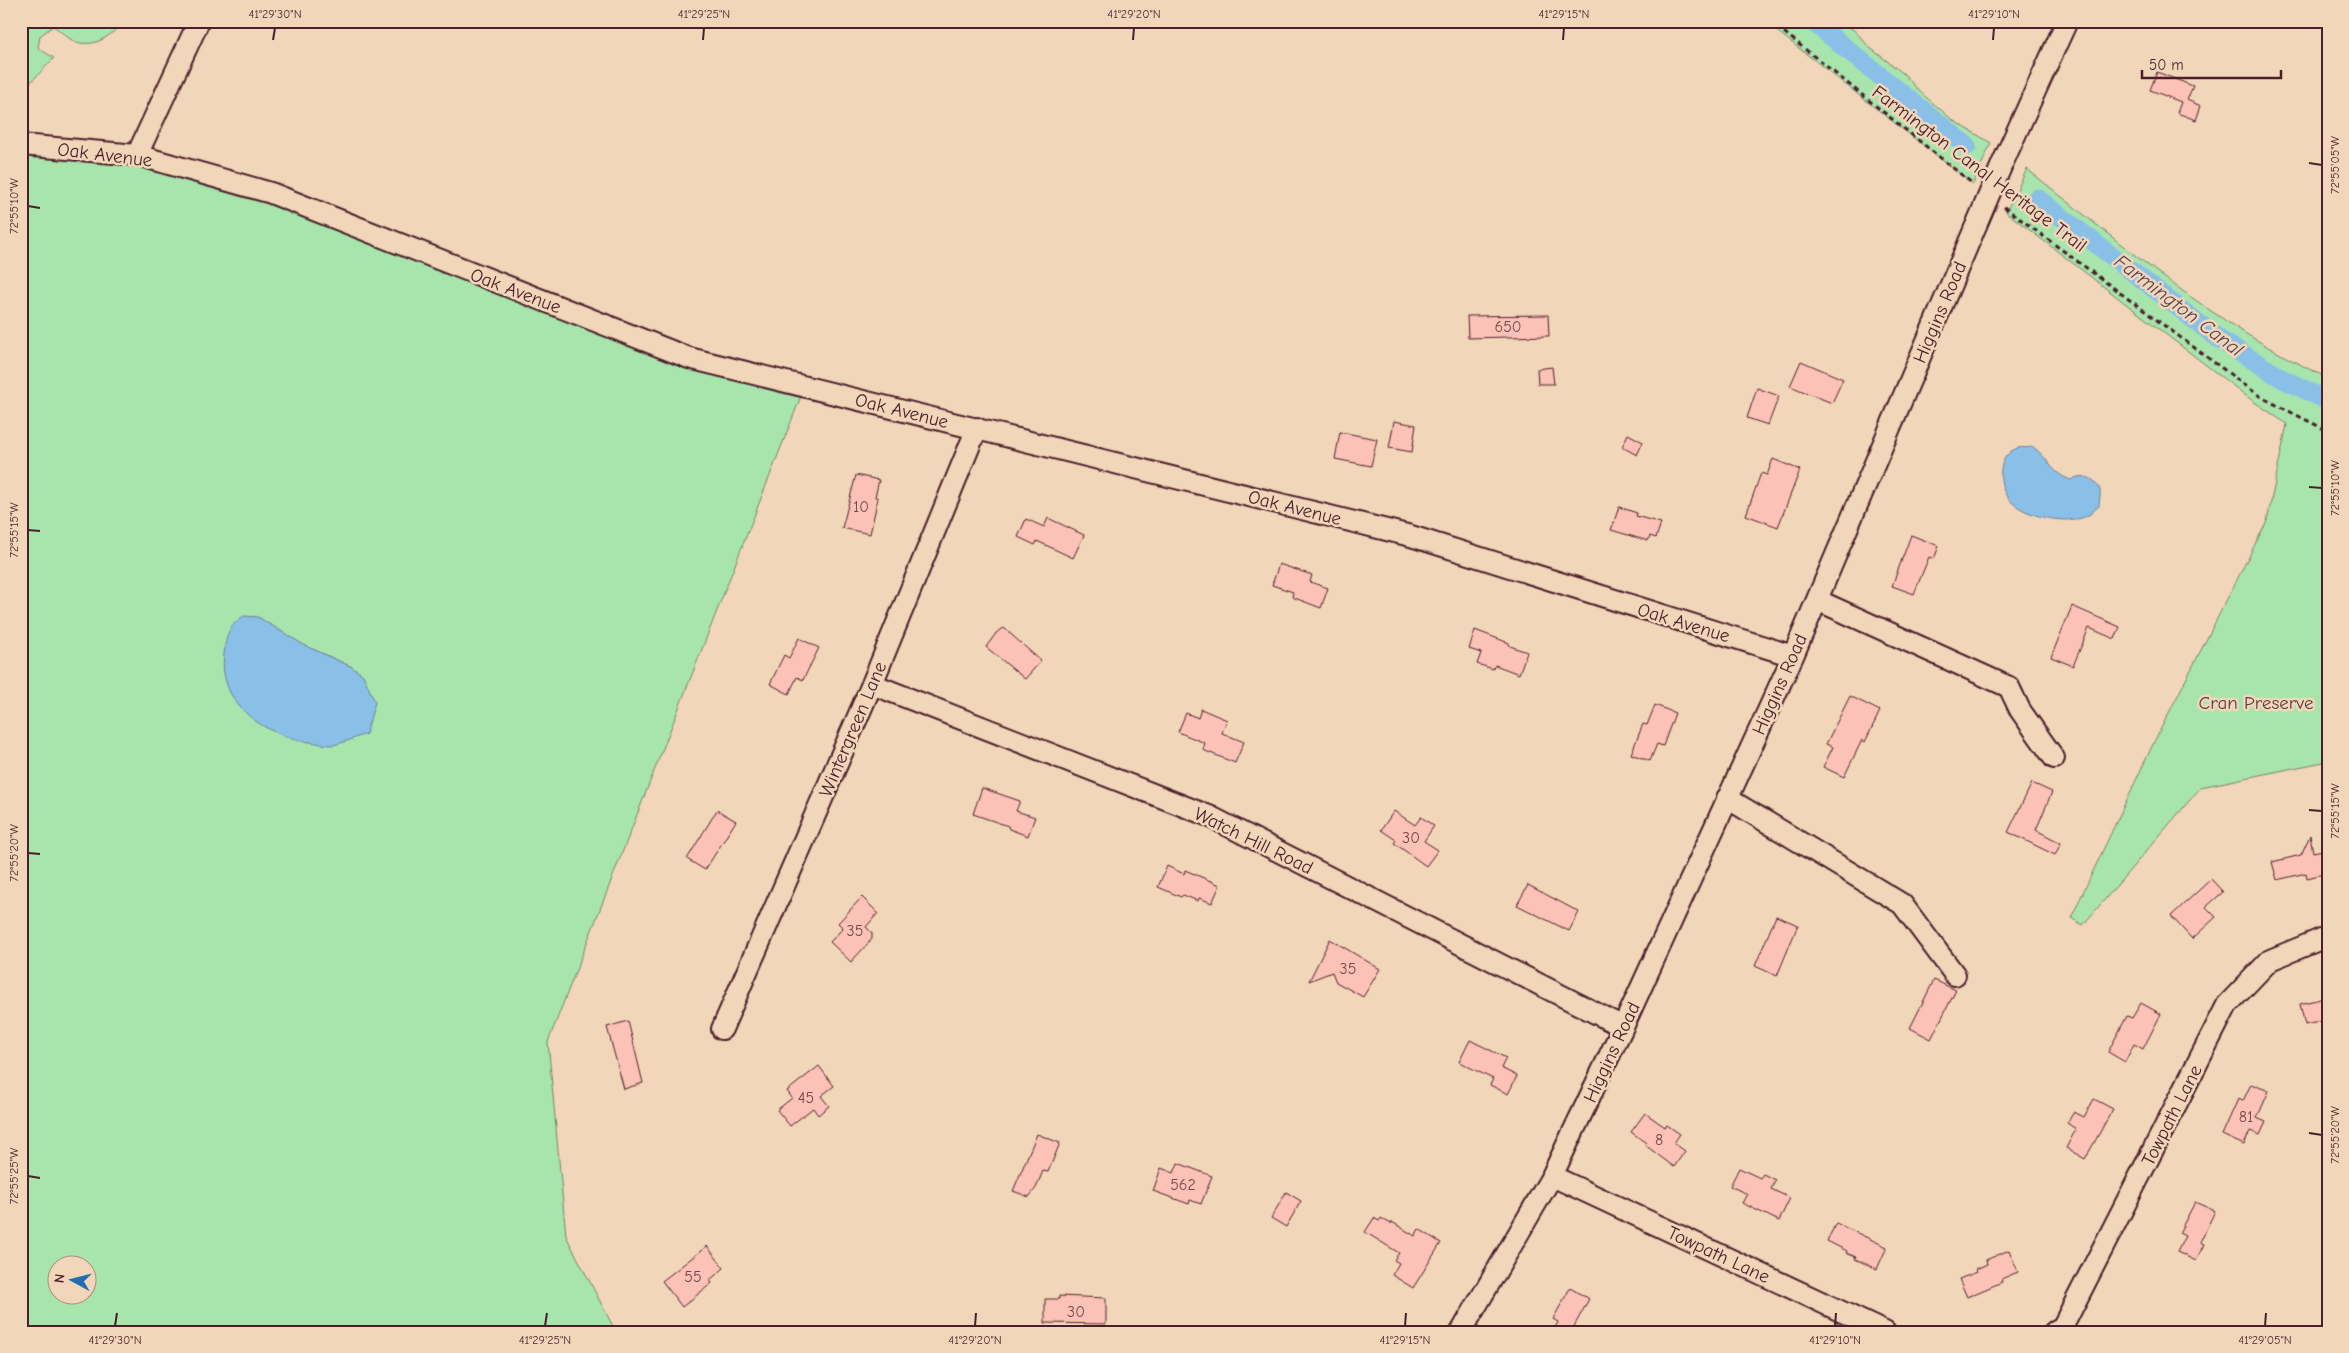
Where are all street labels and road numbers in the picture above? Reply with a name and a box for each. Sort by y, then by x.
street label: Farmington Canal Heritage Trail [1868,81,2091,257]
street label: Oak Avenue [56,138,154,172]
street label: Higgins Road [1909,258,1971,367]
street label: Oak Avenue [467,264,564,318]
street label: Oak Avenue [853,389,951,433]
street label: Oak Avenue [1246,486,1344,530]
street label: Oak Avenue [1635,598,1733,647]
street label: Higgins Road [1748,630,1812,738]
street label: Wintergreen Lane [815,658,891,800]
street label: Watch Hill Road [1191,803,1316,879]
street label: Higgins Road [1579,999,1645,1106]
street label: Towpath Lane [2137,1061,2207,1170]
street label: Towpath Lane [1664,1222,1773,1288]

